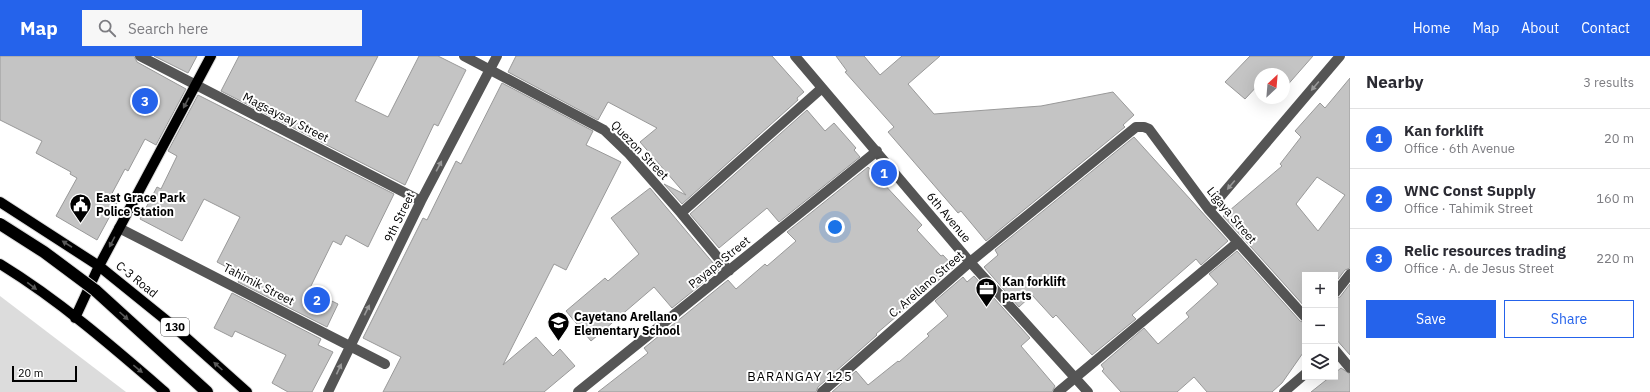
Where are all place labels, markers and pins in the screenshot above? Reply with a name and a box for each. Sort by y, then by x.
pin: 3 [132,86,158,116]
pin: 1 [871,158,897,188]
place label: East Grace Park Police Station [96,190,186,219]
public building icon: East Grace Park Police Station [67,191,93,224]
place label: Kan forklift parts [1002,274,1066,303]
office icon: Kan forklift parts [974,275,1000,308]
pin: 2 [304,285,330,315]
place label: Cayetano Arellano Elementary School [574,309,680,338]
school or university icon: Cayetano Arellano Elementary School [546,310,572,343]

